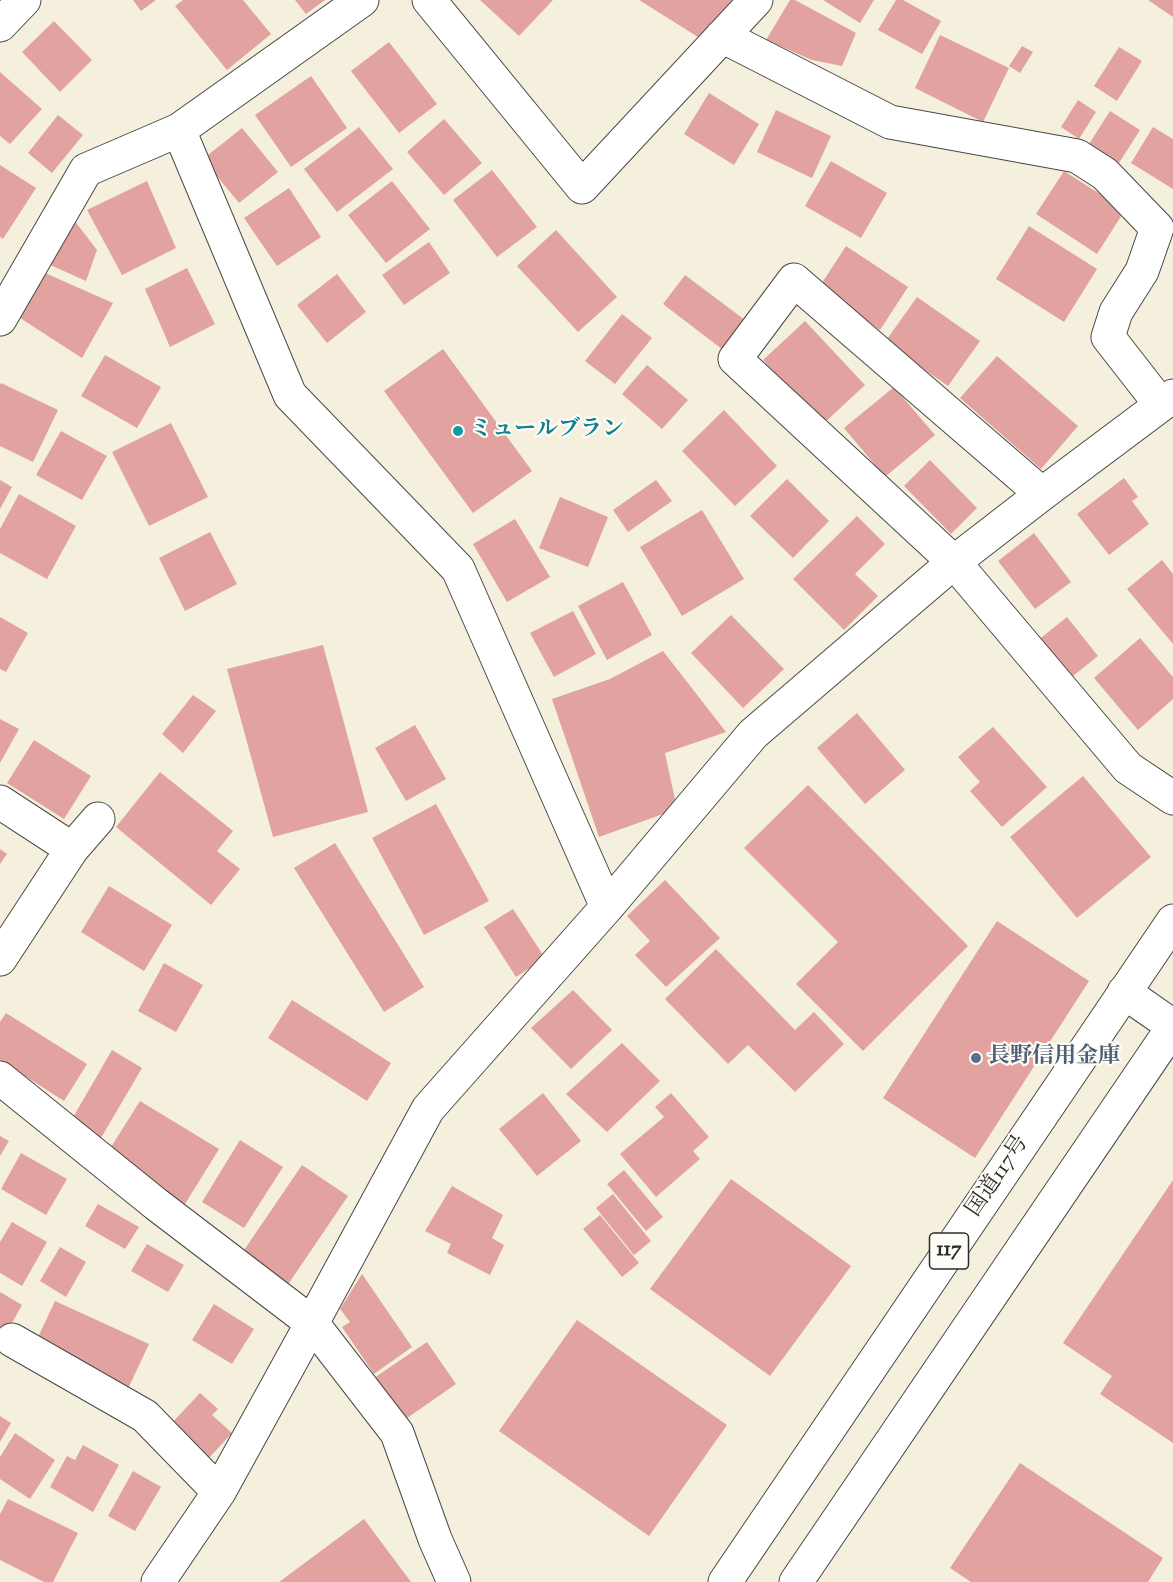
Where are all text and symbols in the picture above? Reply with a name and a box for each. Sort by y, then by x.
place label: ミュールブラン [470,418,624,444]
marker: ミュールブラン [451,424,465,438]
place label: 長野信用金庫 [988,1045,1120,1071]
marker: 長野信用金庫 [969,1051,983,1065]
street label: 国道117号 [962,1131,1036,1223]
road number: 117 [930,1233,968,1269]

